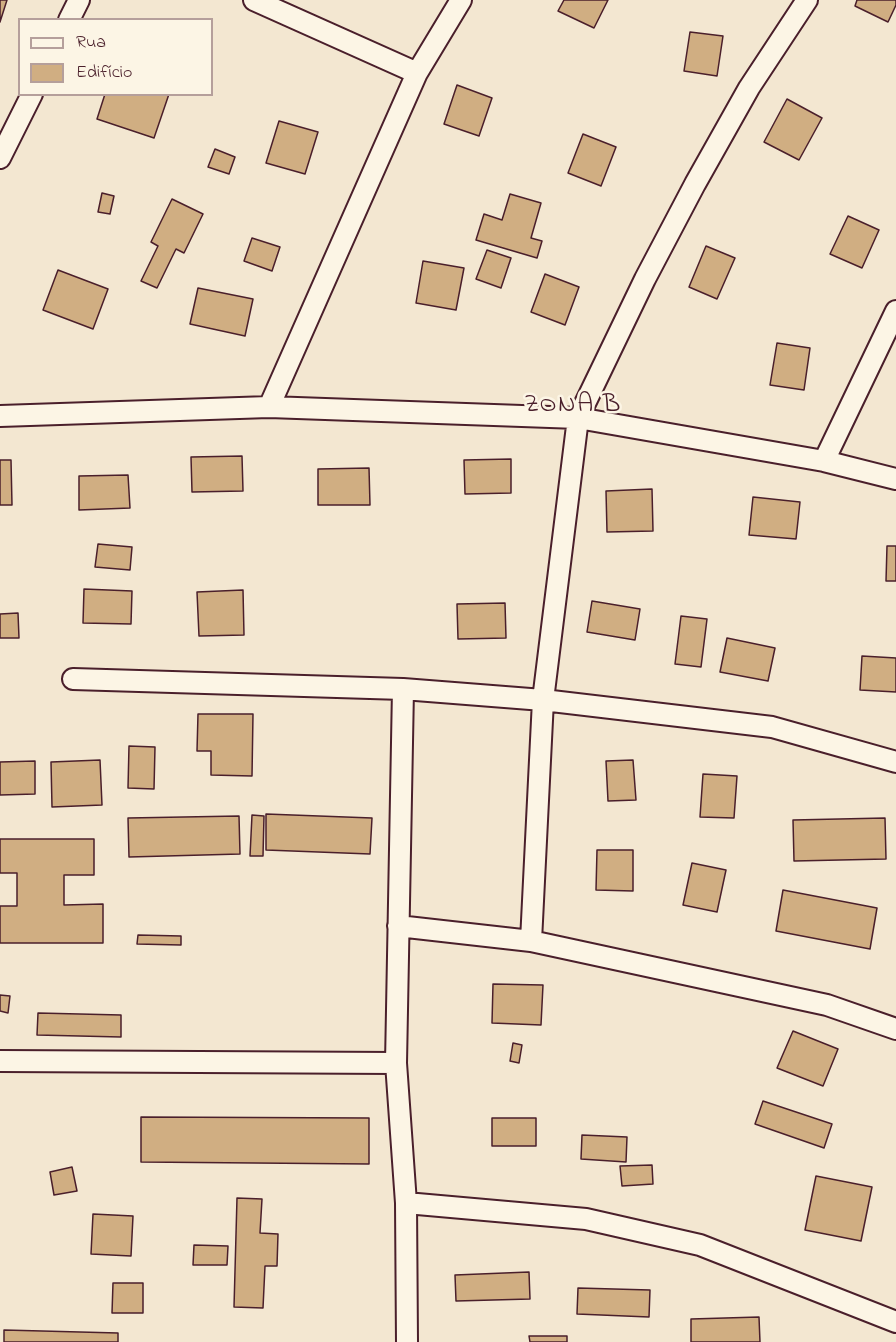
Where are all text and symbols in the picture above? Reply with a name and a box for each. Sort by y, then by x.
legend [18,18,213,96]
text: Rua [76,30,106,56]
text: Edifício [76,60,132,86]
district label: ZONA B [524,391,622,423]

